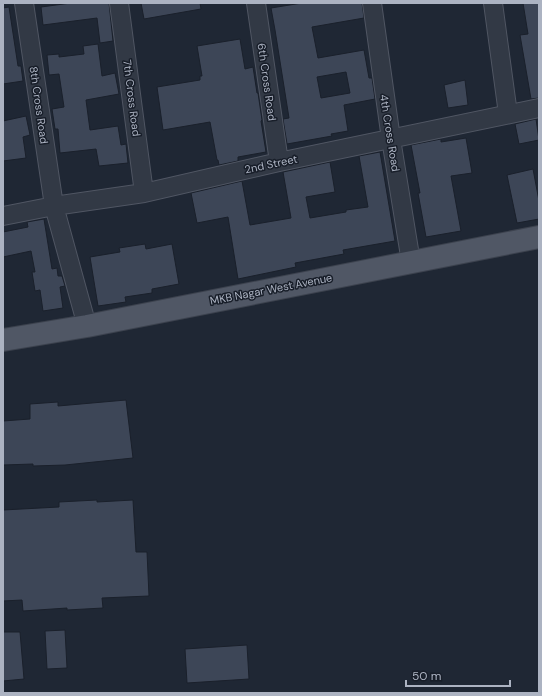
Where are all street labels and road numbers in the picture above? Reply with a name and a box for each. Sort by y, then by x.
street label: 6th Cross Road [255,42,279,122]
street label: 7th Cross Road [120,59,144,137]
street label: 8th Cross Road [27,65,51,145]
street label: 4th Cross Road [377,93,403,173]
street label: 2nd Street [243,152,299,176]
street label: MKB Nagar West Avenue [209,270,333,308]

